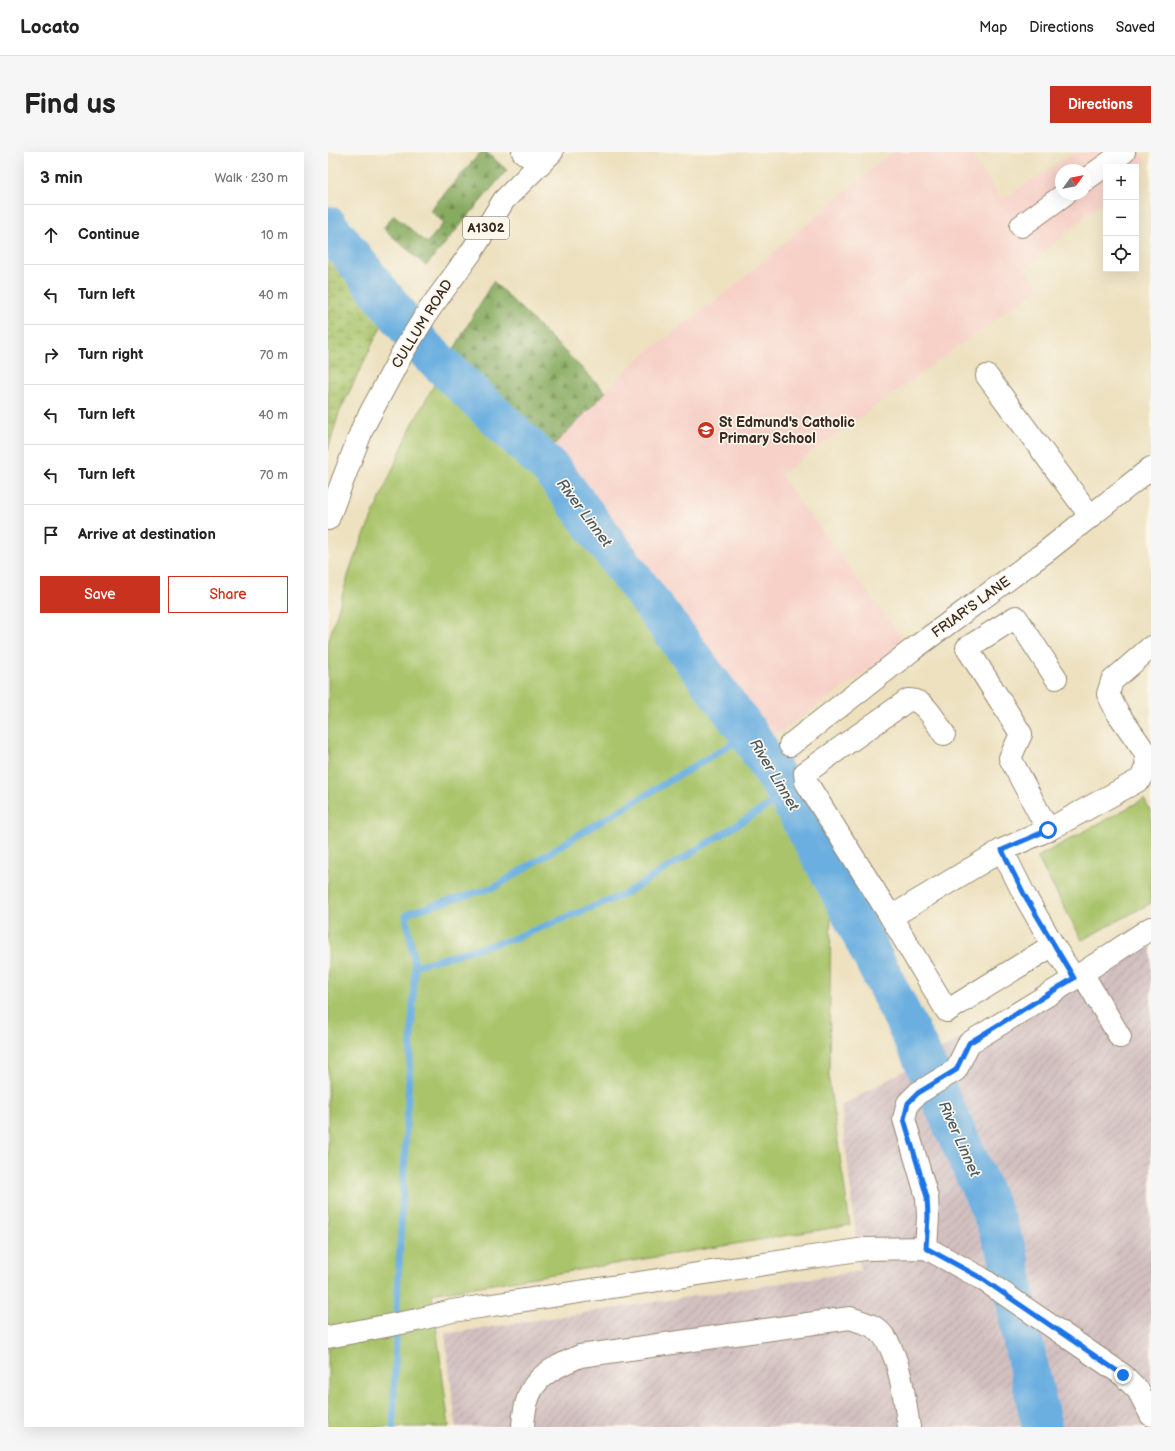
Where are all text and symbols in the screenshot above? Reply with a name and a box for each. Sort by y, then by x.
text: Locato [20,16,80,39]
text: Map [979,19,1007,36]
text: Directions [1029,19,1094,36]
text: Saved [1116,19,1155,36]
button: Directions [1050,86,1151,123]
text: Find us [24,88,116,121]
north arrow [1055,164,1091,200]
map controls [1103,164,1139,272]
button: + [1103,164,1139,200]
text: 3 min [40,168,83,188]
text: Walk · 230 m [214,170,288,186]
button: − [1103,200,1139,236]
road number: A1302 [463,217,509,239]
icon: ahead [40,224,62,246]
text: Continue [78,225,140,244]
text: 10 m [261,227,288,243]
button: locate [1103,236,1139,272]
street label: CULLUM ROAD [388,277,456,371]
icon: left [40,284,62,306]
text: Turn left [78,285,135,304]
text: 40 m [258,287,288,303]
icon: right [40,344,62,366]
text: Turn right [78,345,143,364]
text: 70 m [260,347,288,363]
icon: left [40,404,62,426]
text: Turn left [78,405,135,424]
text: 40 m [258,407,288,423]
place label: St Edmund's Catholic Primary School [719,414,855,447]
school or university icon: St Edmund's Catholic Primary School [696,420,716,440]
icon: left [40,464,62,486]
text: Turn left [78,465,135,484]
text: 70 m [260,467,288,483]
water label: River Linnet [552,475,616,551]
icon: arrive [40,524,62,546]
text: Arrive at destination [78,525,216,544]
street label: FRIAR'S LANE [928,573,1014,641]
button: Save [40,576,160,613]
button: Share [168,576,288,613]
water label: River Linnet [745,736,803,815]
route start [1039,821,1057,839]
water label: River Linnet [934,1098,984,1180]
route end [1114,1366,1132,1384]

